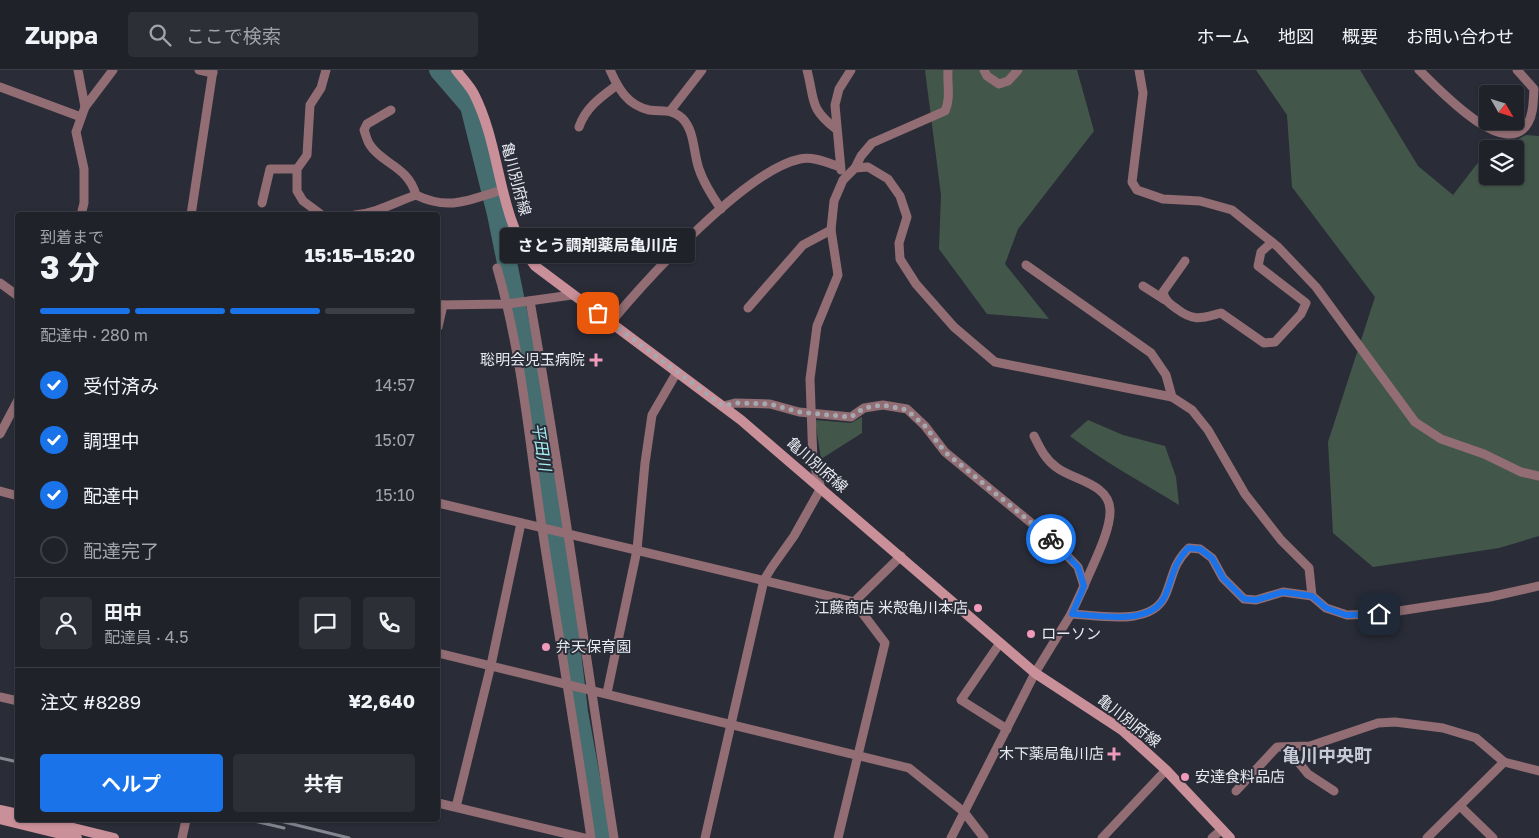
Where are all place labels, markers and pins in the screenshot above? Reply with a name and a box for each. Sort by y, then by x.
callout: さとう調剤薬局亀川店 [500,228,696,263]
pin [577,292,619,334]
place label: 聡明会児玉病院 [480,350,585,368]
marker: 聡明会児玉病院 [589,353,603,367]
pin [1358,593,1400,635]
place label: 江藤商店 米殻亀川本店 [814,598,968,616]
marker: 江藤商店 米殻亀川本店 [972,602,984,614]
place label: ローソン [1041,624,1101,642]
marker: ローソン [1025,628,1037,640]
place label: 弁天保育園 [556,637,631,655]
marker: 弁天保育園 [540,641,552,653]
place label: 木下薬局亀川店 [999,744,1104,762]
marker: 木下薬局亀川店 [1108,748,1120,760]
place label: 安達食料品店 [1195,767,1285,785]
marker: 安達食料品店 [1179,771,1191,783]

